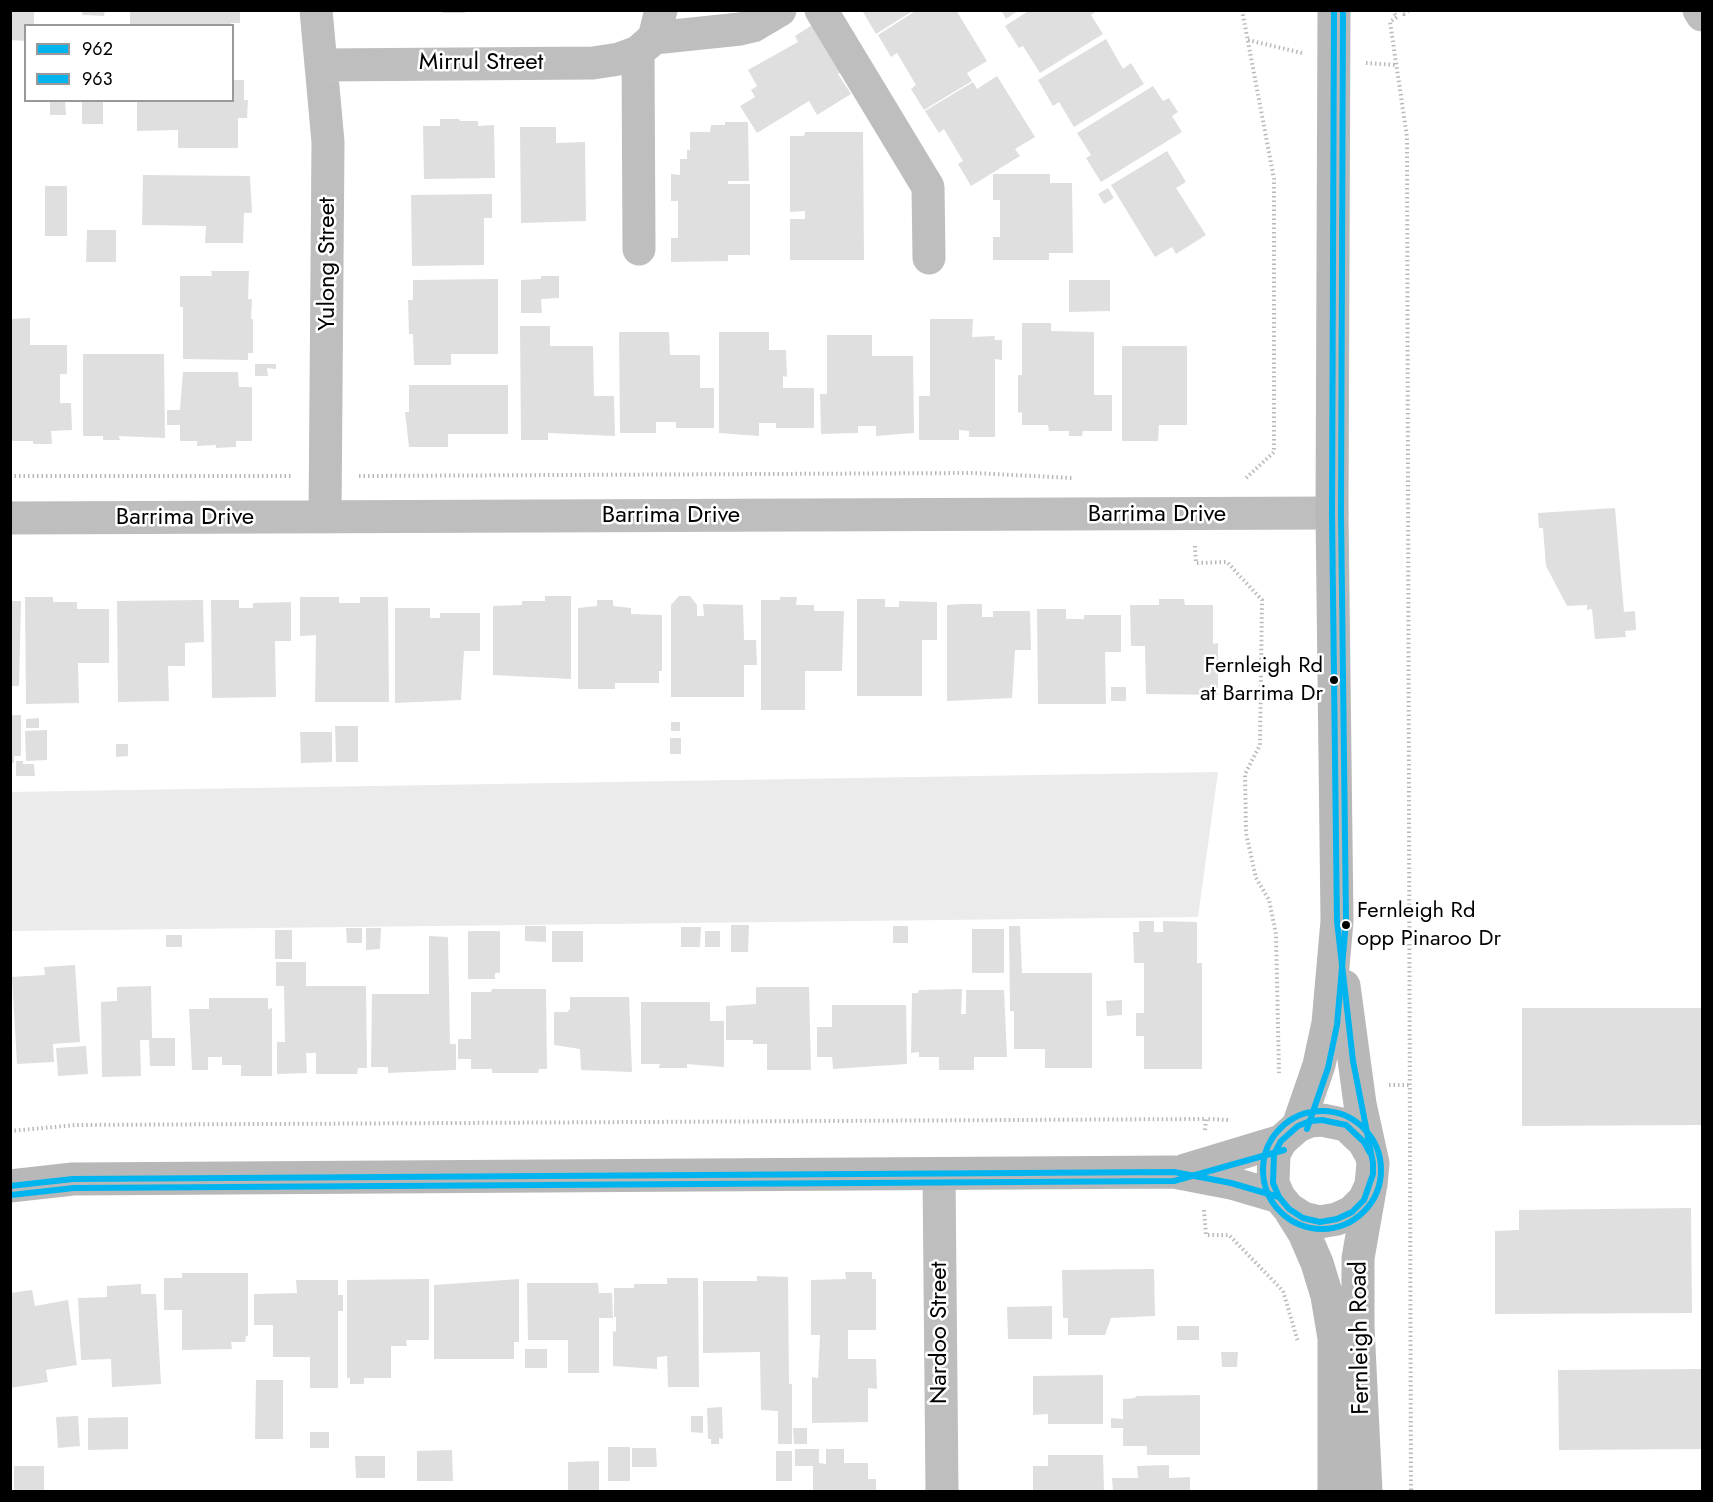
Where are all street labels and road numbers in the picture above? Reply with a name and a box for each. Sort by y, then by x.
street label: Mirrul Street [419,49,543,77]
street label: Yulong Street [314,197,342,331]
street label: Barrima Drive [1088,501,1226,529]
street label: Barrima Drive [602,502,740,530]
street label: Barrima Drive [116,504,254,532]
street label: Fernleigh Road [1345,1261,1377,1415]
street label: Nardoo Street [926,1262,954,1404]

